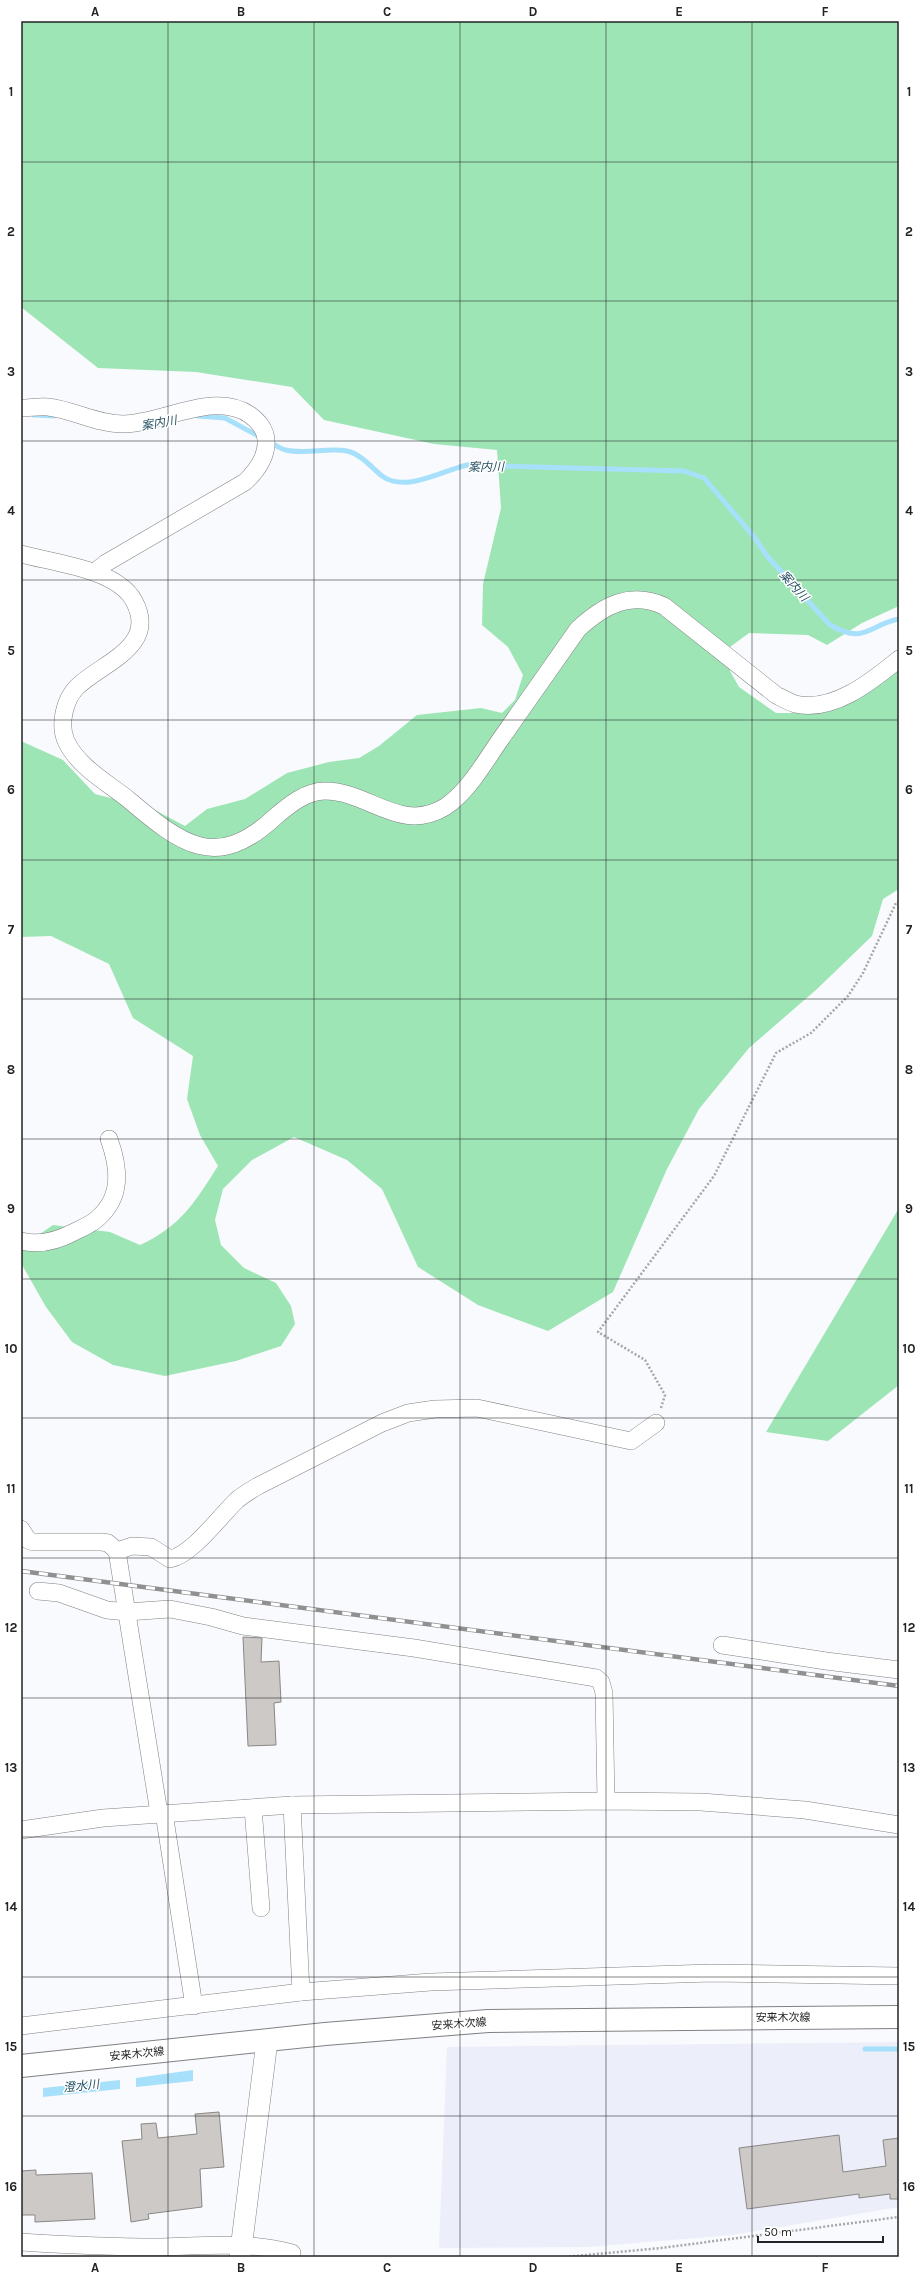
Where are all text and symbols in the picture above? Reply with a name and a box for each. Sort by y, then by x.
text: A [91,4,99,19]
text: B [237,4,245,19]
text: C [383,4,391,19]
text: D [529,4,538,19]
text: E [675,4,683,19]
text: F [821,4,829,19]
text: 1 [9,84,13,99]
text: 1 [907,84,911,99]
text: 2 [7,224,15,239]
text: 2 [905,224,913,239]
text: 3 [7,364,15,379]
text: 3 [905,364,913,379]
water label: 案内川 [140,413,180,433]
water label: 案内川 [468,460,506,474]
text: 4 [7,503,15,518]
text: 4 [905,503,913,518]
water label: 案内川 [777,568,813,606]
text: 5 [7,643,15,658]
text: 5 [905,643,913,658]
text: 6 [7,782,15,797]
text: 6 [905,782,913,797]
text: 7 [8,922,15,937]
text: 7 [906,922,913,937]
text: 8 [7,1062,15,1077]
text: 8 [905,1062,913,1077]
text: 9 [7,1201,15,1216]
text: 9 [905,1201,913,1216]
text: 10 [5,1341,17,1356]
text: 10 [903,1341,915,1356]
text: 11 [6,1481,16,1496]
text: 11 [904,1481,914,1496]
text: 12 [5,1620,17,1635]
text: 12 [903,1620,915,1635]
text: 13 [5,1760,17,1775]
text: 13 [903,1760,915,1775]
text: 14 [5,1899,17,1914]
text: 14 [903,1899,915,1914]
street label: 安来木次線 [756,2011,811,2024]
street label: 安来木次線 [431,2016,487,2032]
text: 15 [5,2039,18,2054]
text: 15 [903,2039,916,2054]
street label: 安来木次線 [109,2045,165,2063]
water label: 澄水川 [62,2077,102,2095]
text: 16 [5,2179,17,2194]
text: 16 [903,2179,915,2194]
scale bar [758,2218,883,2244]
text: 50 m [764,2225,792,2239]
text: A [91,2260,99,2275]
text: B [237,2260,245,2275]
text: C [383,2260,391,2275]
text: D [529,2260,538,2275]
text: E [675,2260,683,2275]
text: F [821,2260,829,2275]

